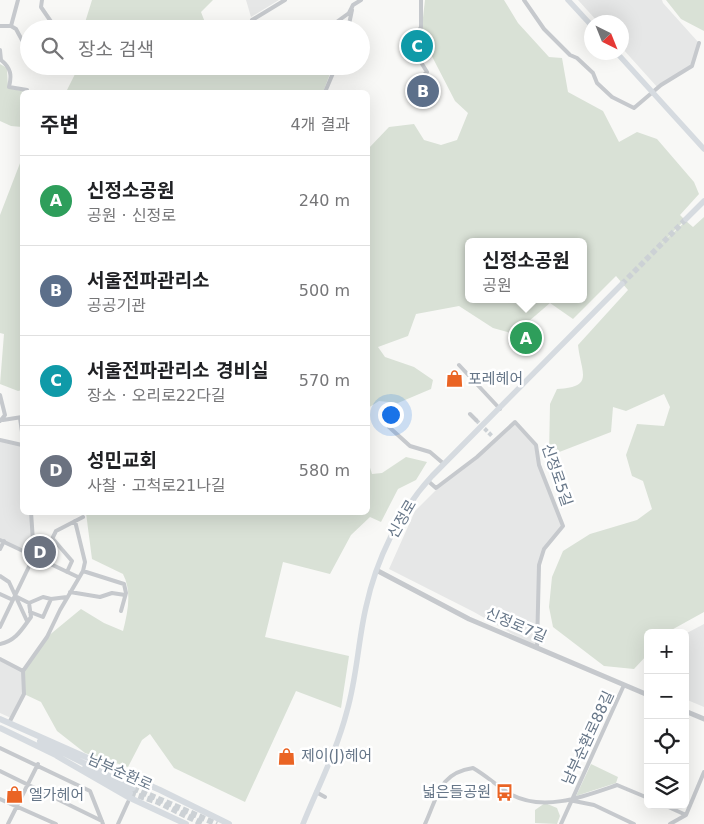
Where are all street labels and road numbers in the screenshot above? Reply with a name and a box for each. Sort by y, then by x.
street label: 신정로5길 [538,441,576,509]
street label: 신정로 [384,497,420,541]
street label: 신정로7길 [483,604,549,646]
street label: 남부순환로88길 [558,688,618,788]
street label: 남부순환로 [85,750,155,794]

